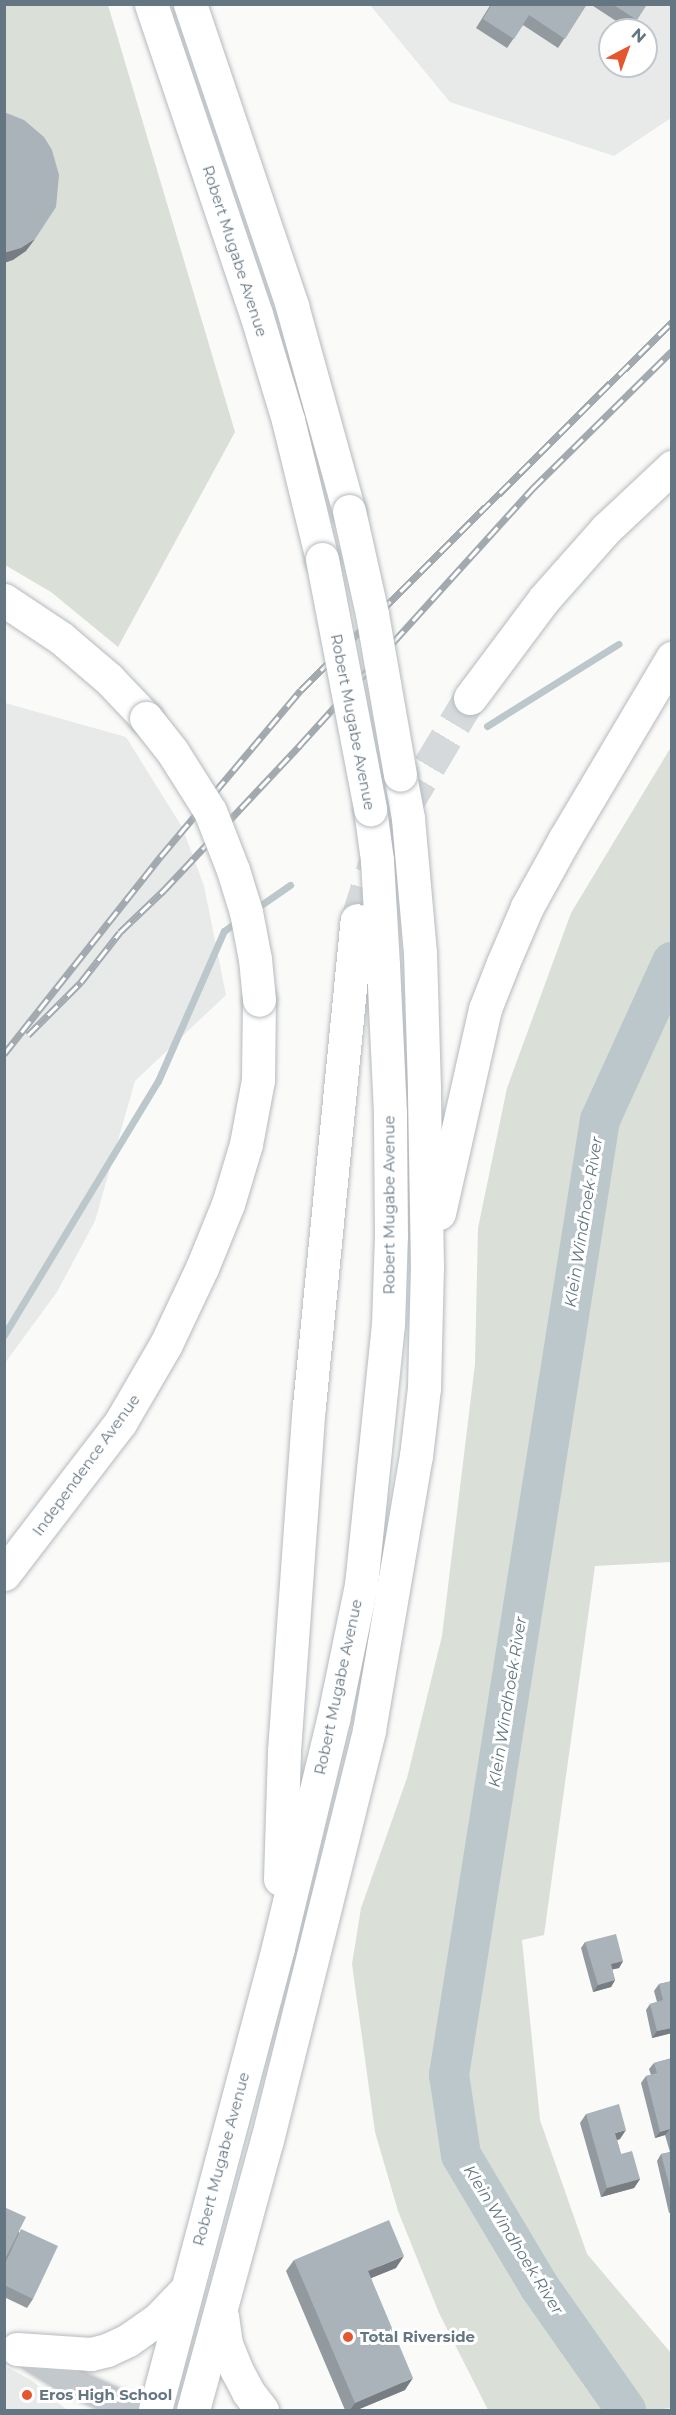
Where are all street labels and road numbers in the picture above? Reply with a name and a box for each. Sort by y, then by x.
street label: Robert Mugabe Avenue [199,163,271,339]
street label: Robert Mugabe Avenue [327,632,379,812]
street label: Robert Mugabe Avenue [380,1115,398,1295]
street label: Independence Avenue [29,1391,143,1539]
street label: Robert Mugabe Avenue [311,1598,365,1776]
street label: Robert Mugabe Avenue [189,2070,253,2248]

